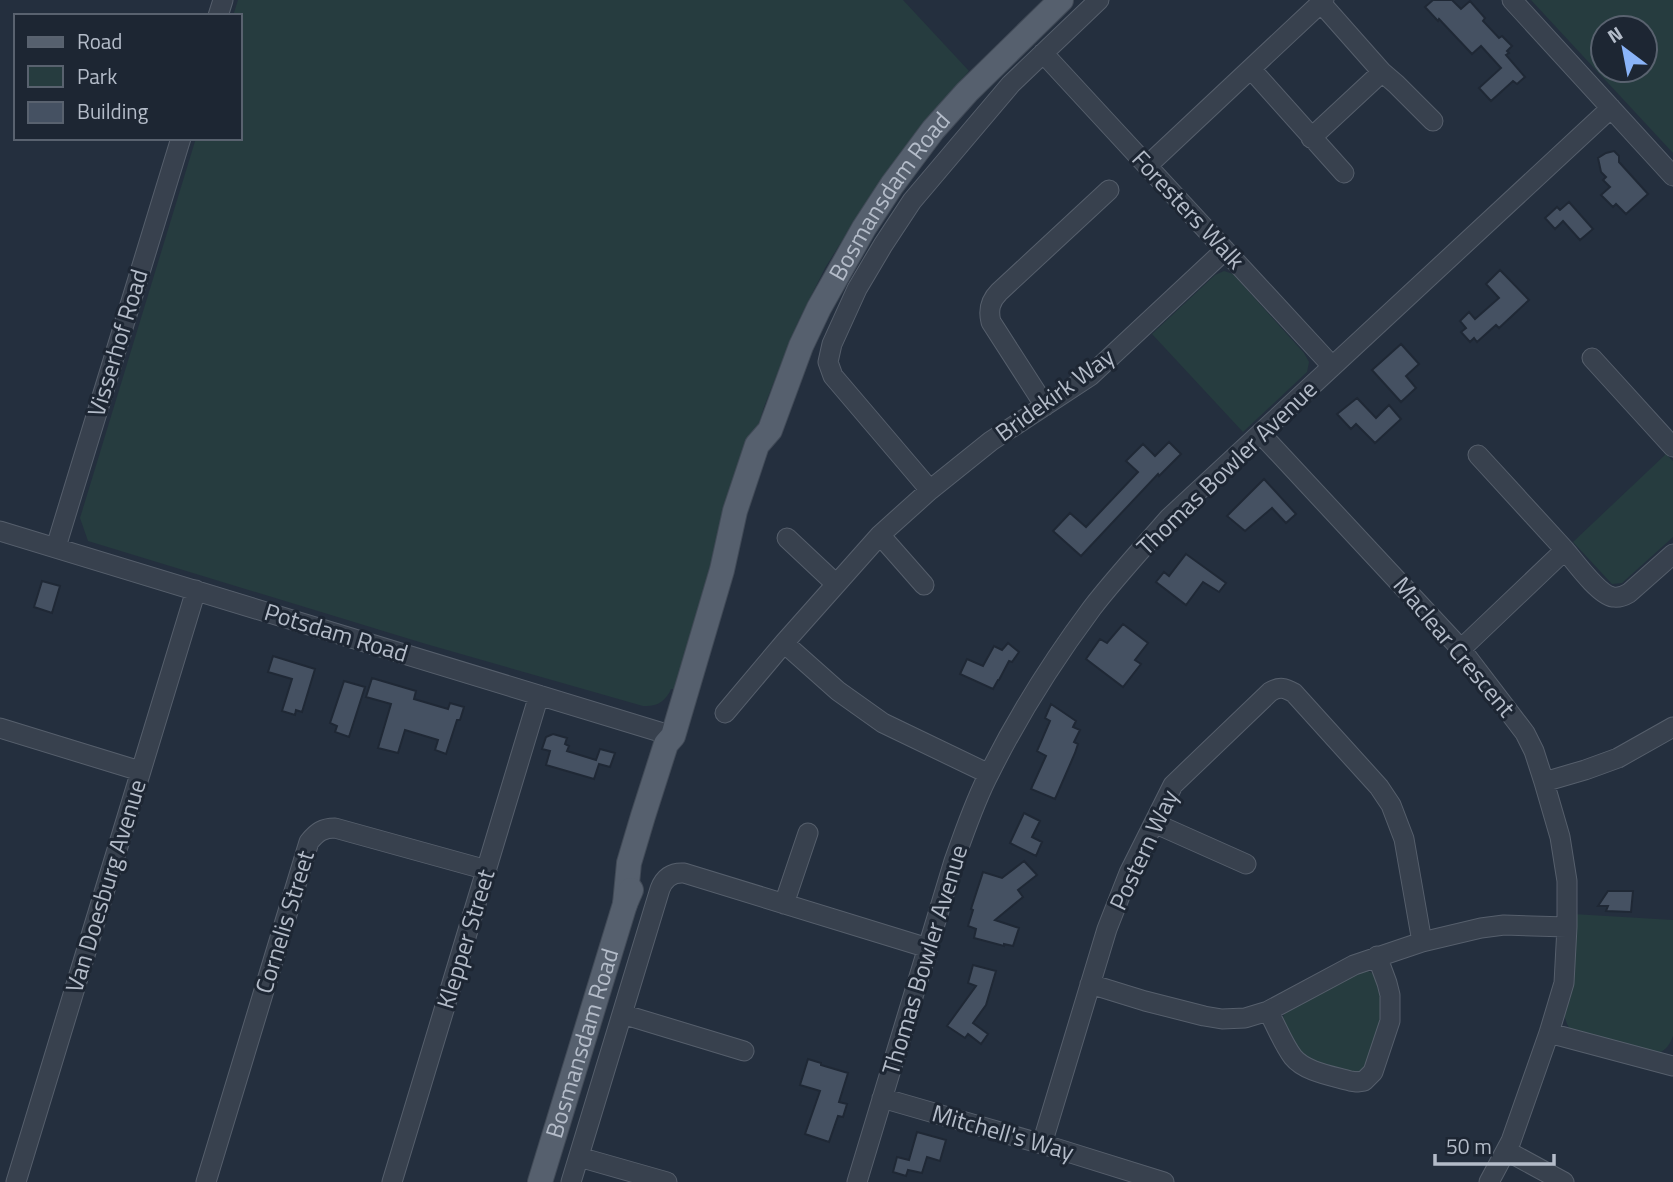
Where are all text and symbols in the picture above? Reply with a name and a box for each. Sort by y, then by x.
legend [14,14,242,140]
north arrow [1589,14,1659,84]
text: N [1601,18,1628,50]
text: Road [77,25,122,57]
text: Park [77,60,117,92]
text: Building [77,95,149,127]
street label: Bosmansdam Road [819,103,958,287]
street label: Foresters Walk [1124,142,1254,277]
street label: Visserhof Road [78,264,157,421]
street label: Bridekirk Way [987,338,1122,450]
street label: Thomas Bowler Avenue [1128,371,1325,563]
street label: Maclear Crescent [1385,568,1525,725]
street label: Potsdam Road [260,593,412,671]
street label: Van Doesburg Avenue [56,775,155,997]
street label: Postern Way [1099,783,1187,916]
street label: Thomas Bowler Avenue [872,840,976,1079]
street label: Cornelis Street [245,845,323,998]
street label: Klepper Street [427,864,504,1013]
street label: Bosmansdam Road [535,944,627,1142]
street label: Mitchell's Way [928,1095,1079,1170]
scale bar [1435,1122,1554,1166]
text: 50 m [1446,1130,1492,1162]

